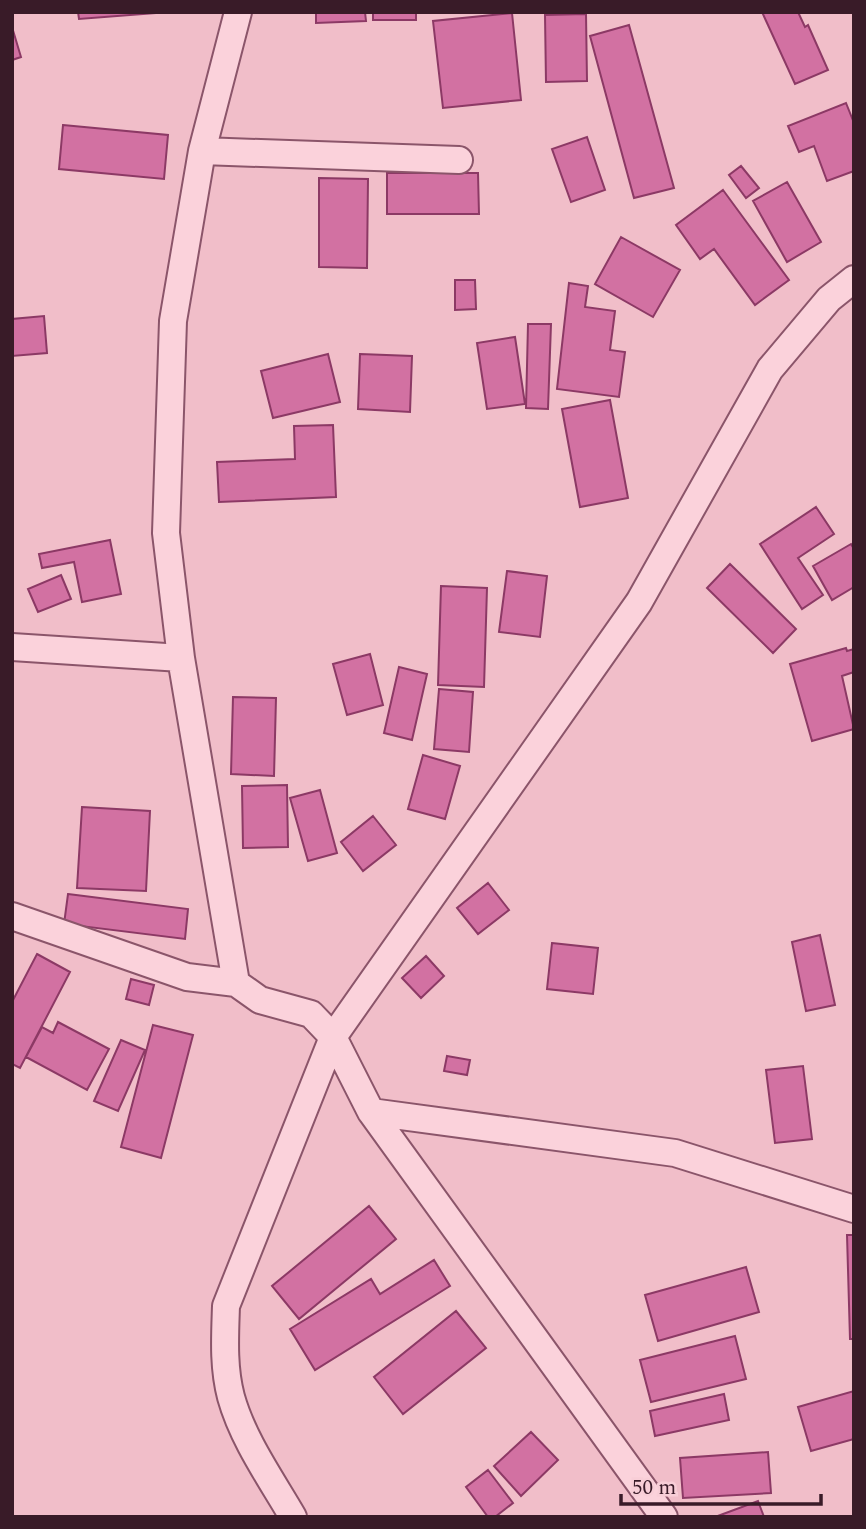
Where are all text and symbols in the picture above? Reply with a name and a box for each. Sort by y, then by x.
scale bar [621,1462,820,1506]
text: 50 m [632,1472,676,1504]

